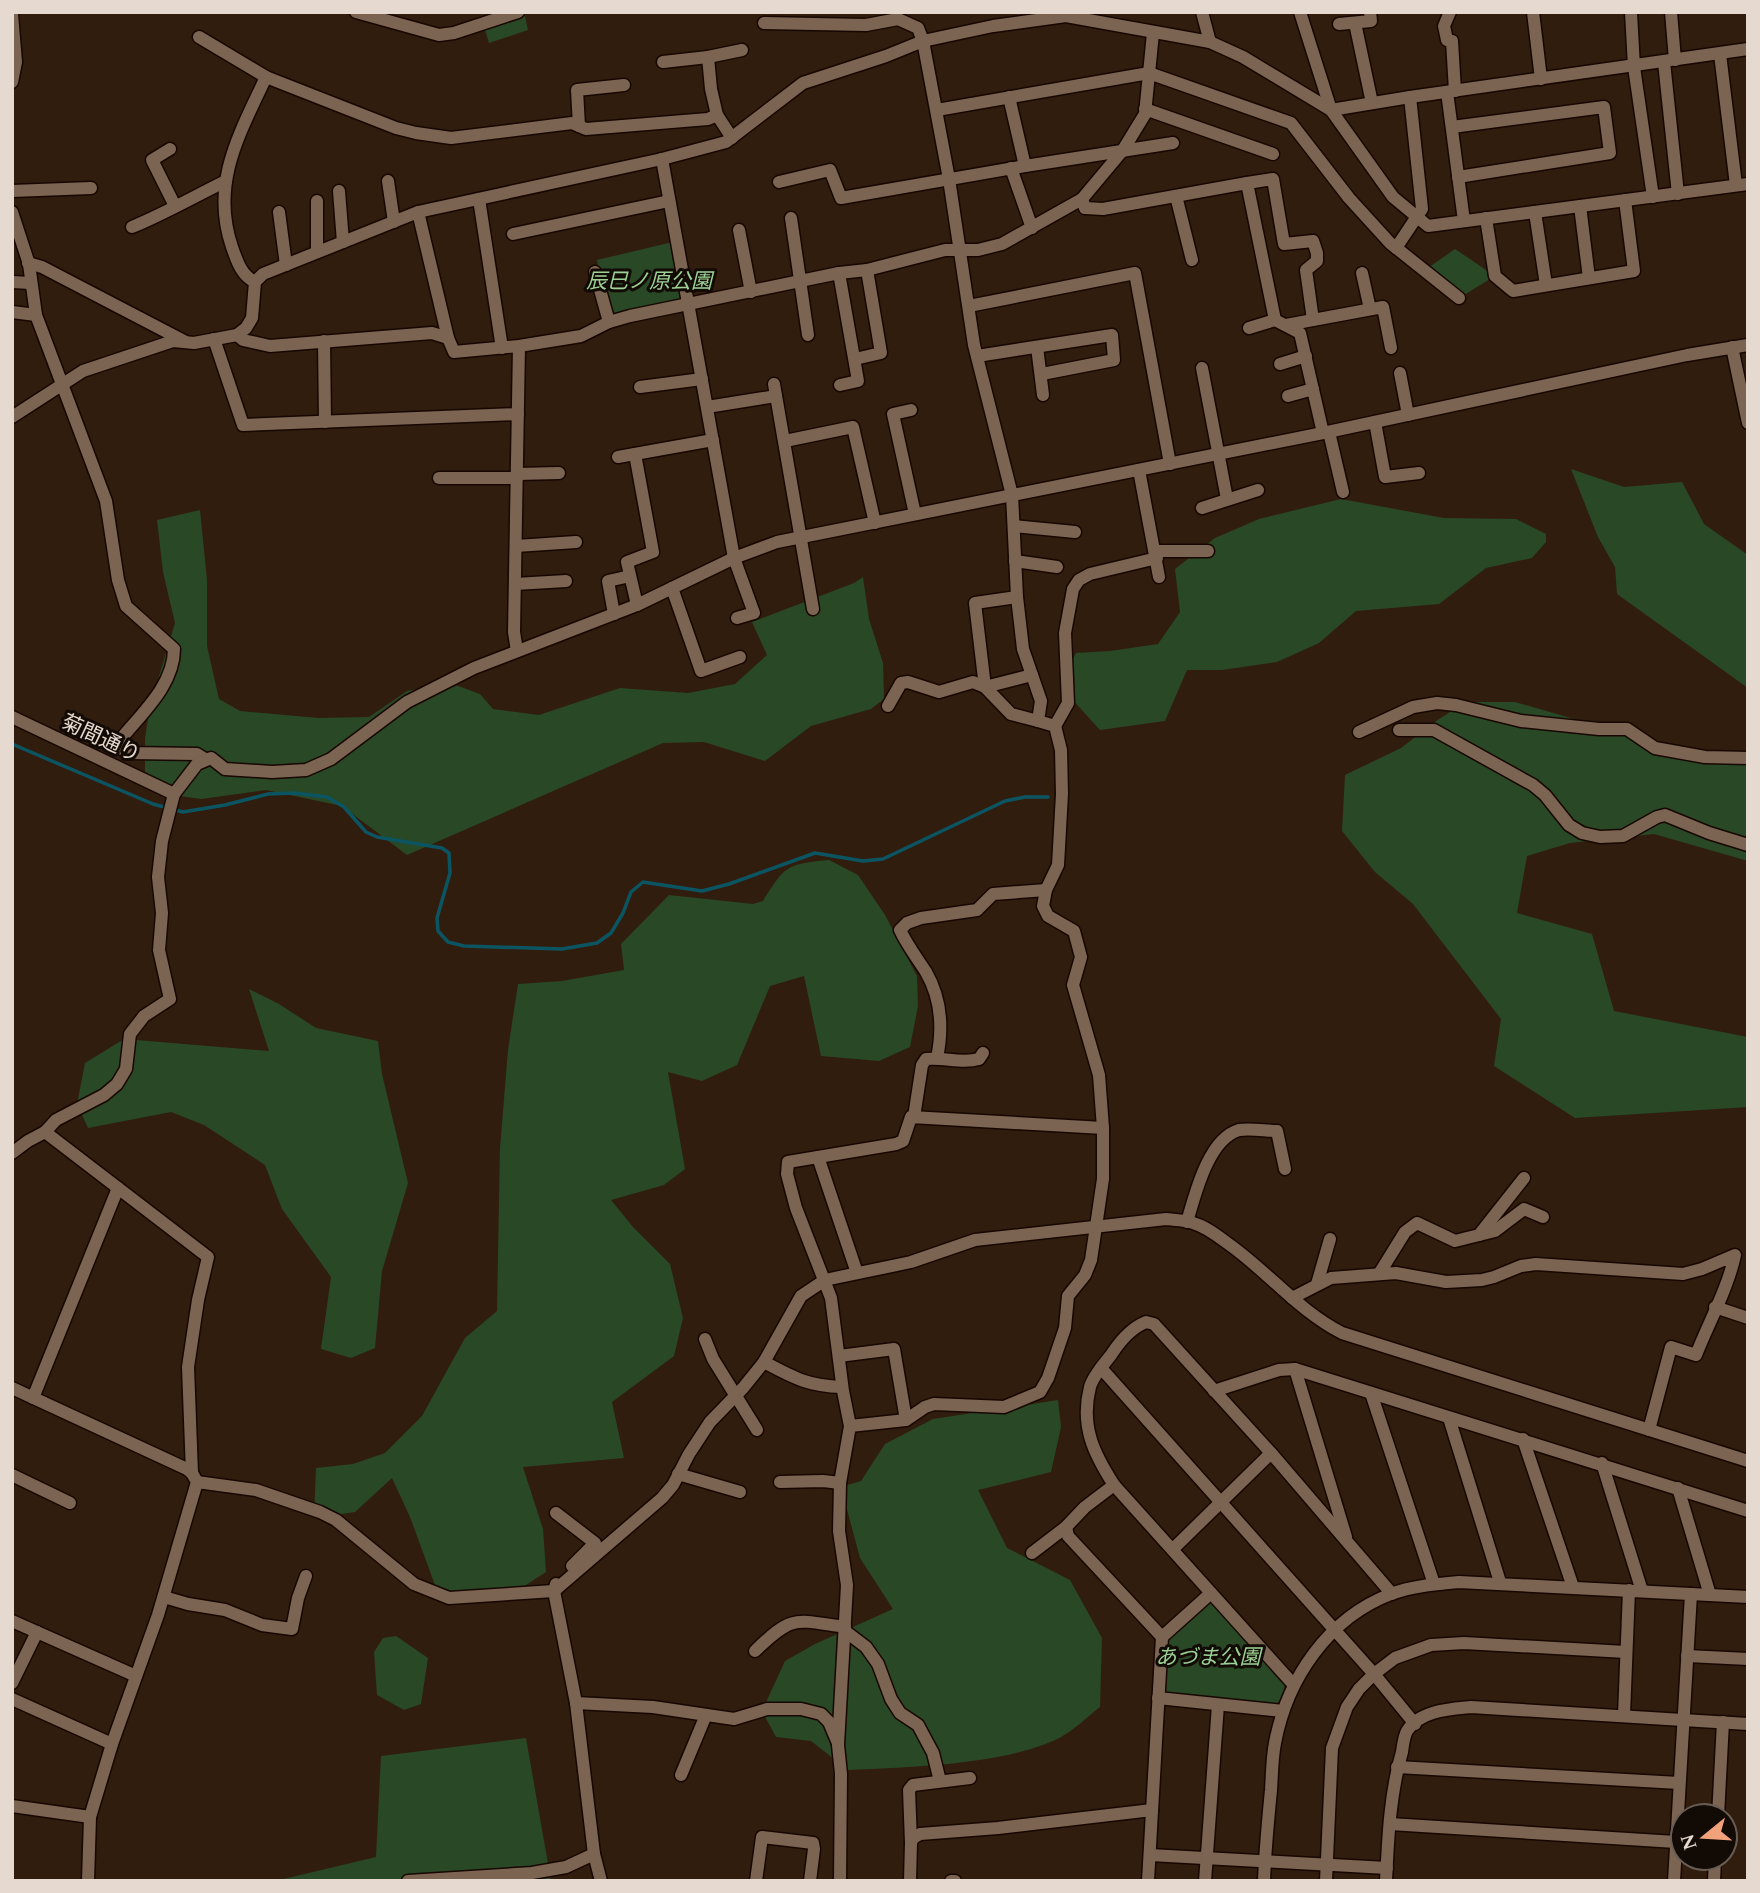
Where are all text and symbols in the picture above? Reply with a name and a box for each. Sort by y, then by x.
park label: 辰巳ノ原公園 [586,266,715,298]
street label: 菊間通り [56,707,145,771]
park label: あづま公園 [1156,1642,1263,1674]
north arrow [1669,1802,1739,1872]
text: N [1673,1830,1705,1854]

